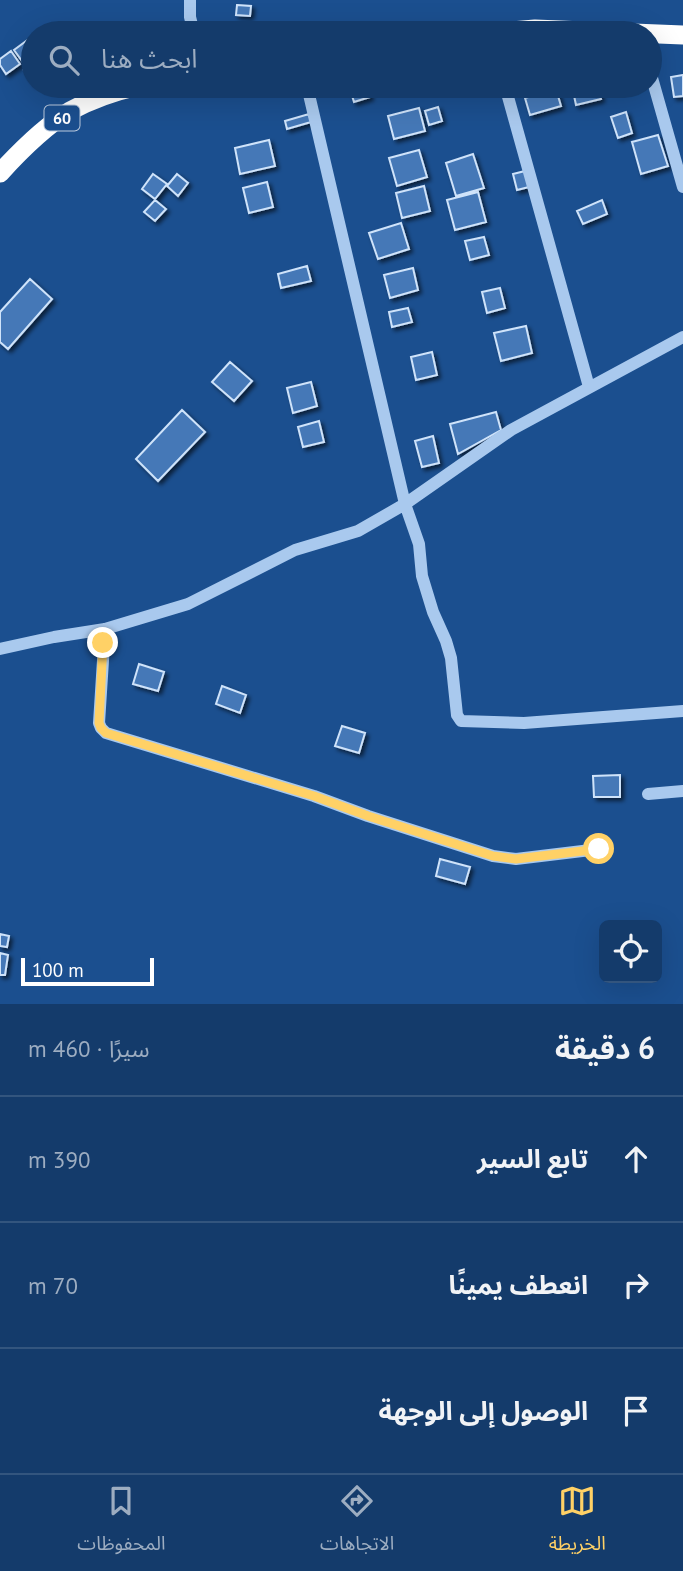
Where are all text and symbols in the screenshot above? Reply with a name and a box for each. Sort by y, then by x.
search box [21,21,662,98]
icon: search [45,41,83,79]
text: ابحث هنا [101,42,198,75]
road number: 60 [44,106,80,130]
route end [87,627,118,658]
route start [583,833,614,864]
map controls [599,920,662,983]
button: locate [599,920,662,983]
scale bar [21,955,154,987]
text: 100 m [32,958,84,982]
text: 6 دقيقة [555,1028,655,1067]
text: سيرًا · 460 m [28,1034,150,1063]
icon: ahead [617,1140,655,1178]
text: تابع السير [477,1142,588,1175]
text: 390 m [28,1145,90,1174]
icon: right [617,1266,655,1304]
text: انعطف يمينًا [448,1268,588,1301]
text: 70 m [28,1271,78,1300]
icon: arrive [617,1392,655,1430]
text: الوصول إلى الوجهة [379,1394,588,1427]
tab: المحفوظات [77,1482,166,1564]
tab: الاتجاهات [320,1482,394,1564]
tab: الخريطة [549,1482,606,1564]

